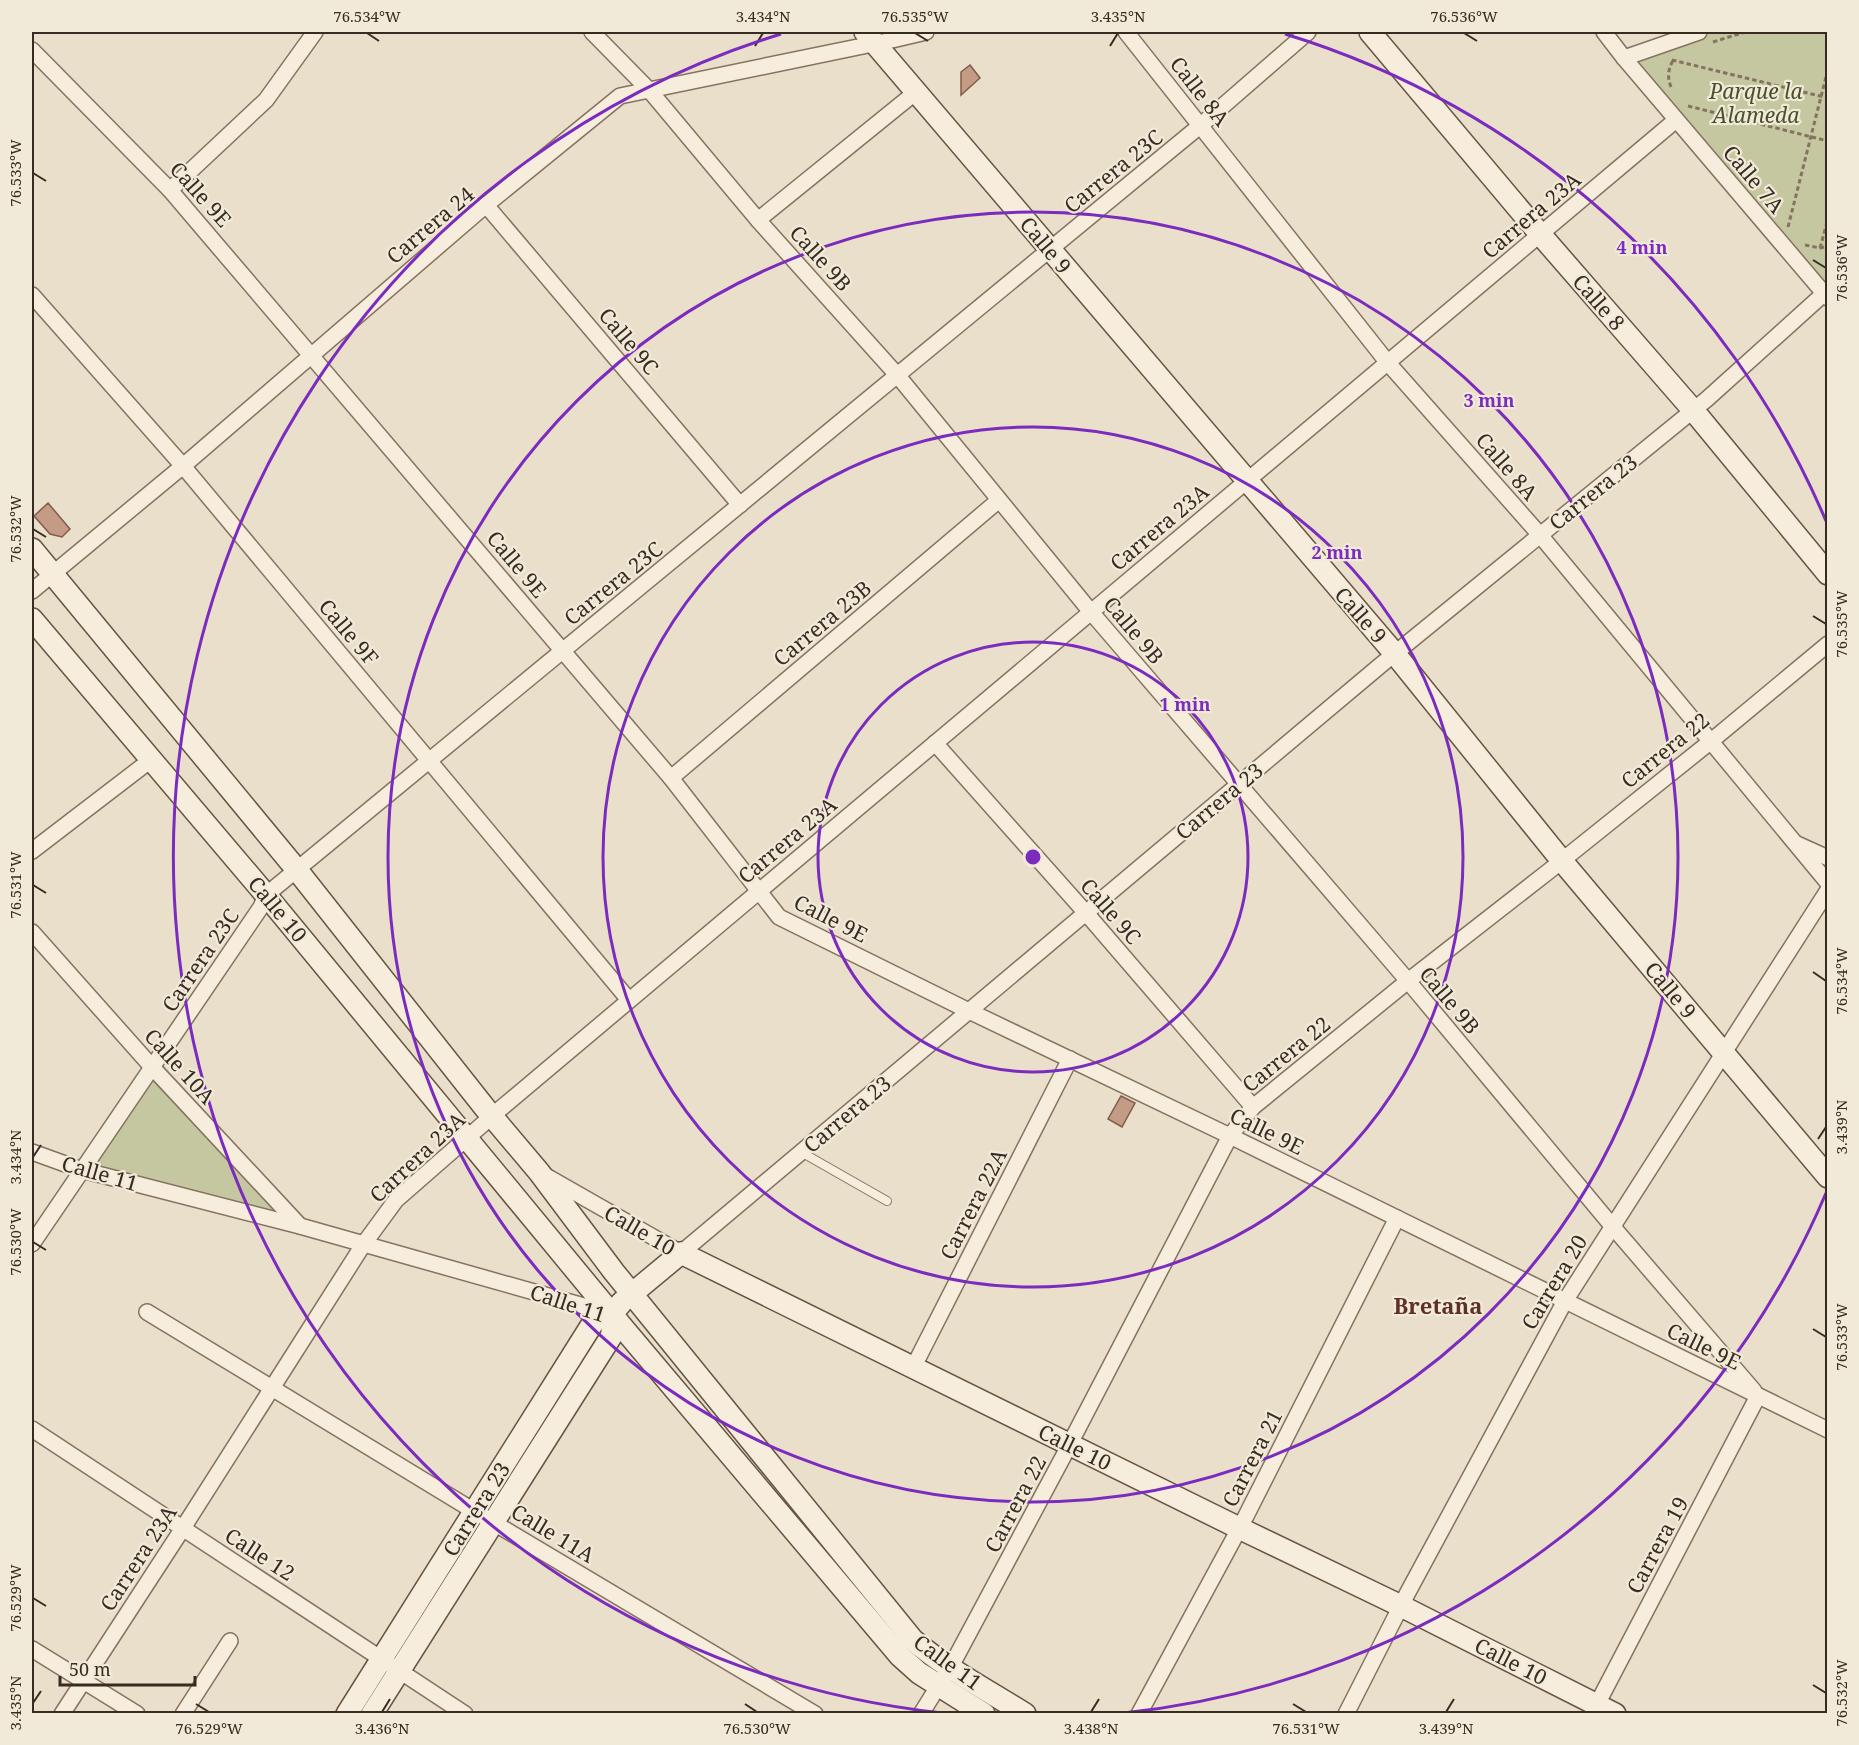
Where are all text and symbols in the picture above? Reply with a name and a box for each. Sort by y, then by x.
text: 76.534°W [333,6,401,26]
text: 3.434°N [736,6,791,26]
text: 76.535°W [881,6,949,26]
text: 3.435°N [1091,6,1146,26]
text: 76.536°W [1430,6,1498,26]
street label: Calle 8A [1164,50,1236,132]
park label: Parque la Alameda [1708,77,1803,129]
street label: Carrera 23C [1058,123,1168,219]
text: 76.533°W [5,139,25,207]
street label: Calle 7A [1717,139,1791,219]
street label: Calle 9E [164,155,238,233]
street label: Carrera 23A [1476,165,1586,265]
street label: Carrera 24 [380,180,480,270]
street label: Calle 9 [1014,211,1078,279]
street label: Calle 9B [784,219,858,297]
text: 76.536°W [1831,234,1851,302]
text: 4 min [1617,235,1667,259]
street label: Calle 8 [1567,268,1631,336]
street label: Calle 9C [593,302,665,380]
text: 3 min [1464,388,1514,412]
street label: Calle 8A [1470,426,1544,506]
street label: Carrera 23 [1543,448,1643,536]
street label: Carrera 23A [1104,477,1214,577]
text: 76.532°W [5,495,25,563]
street label: Calle 9E [481,525,553,603]
street label: Carrera 23C [558,535,668,631]
text: 2 min [1312,540,1362,564]
street label: Carrera 23B [767,574,877,672]
street label: Calle 9 [1329,581,1393,649]
street label: Calle 9B [1098,590,1170,670]
text: 76.535°W [1831,590,1851,658]
street label: Calle 9F [313,593,385,671]
text: 1 min [1160,692,1210,716]
street label: Carrera 22 [1615,706,1715,794]
street label: Carrera 23 [1169,756,1269,846]
street label: Carrera 23A [732,790,842,890]
centre of rings [1023,847,1043,867]
text: 76.531°W [5,851,25,919]
street label: Calle 10 [242,870,314,948]
street label: Calle 9C [1074,872,1148,950]
street label: Calle 9E [789,888,873,948]
street label: Carrera 23C [155,903,245,1017]
text: 76.534°W [1831,947,1851,1015]
street label: Calle 9 [1639,956,1703,1024]
street label: Calle 9B [1414,960,1486,1040]
street label: Carrera 22 [1236,1010,1336,1098]
street label: Calle 10A [139,1022,222,1110]
street label: Carrera 23 [797,1069,897,1159]
text: 3.439°N [1831,1099,1851,1154]
street label: Calle 9E [1225,1101,1309,1161]
street label: Carrera 23A [363,1105,471,1208]
text: 3.434°N [5,1129,25,1184]
street label: Carrera 22A [933,1144,1013,1264]
street label: Calle 11 [59,1149,141,1197]
street label: Calle 10 [599,1198,681,1262]
text: 76.530°W [5,1208,25,1276]
street label: Carrera 20 [1515,1229,1593,1335]
street label: Calle 11 [527,1278,609,1328]
district label: Bretaña [1394,1290,1482,1320]
text: 76.533°W [1831,1303,1851,1371]
street label: Calle 9E [1662,1316,1746,1376]
street label: Carrera 21 [1215,1404,1289,1512]
street label: Calle 10 [1034,1417,1116,1477]
street label: Carrera 22 [978,1451,1052,1557]
street label: Carrera 23 [436,1457,516,1561]
street label: Carrera 19 [1620,1492,1694,1598]
street label: Calle 11A [506,1497,600,1569]
street label: Carrera 23A [93,1500,183,1616]
street label: Calle 12 [220,1521,300,1587]
text: 76.529°W [5,1564,25,1632]
street label: Calle 11 [908,1628,988,1696]
street label: Calle 10 [1470,1631,1552,1691]
scale bar [60,1649,195,1687]
text: 50 m [69,1657,111,1681]
text: 76.532°W [1831,1659,1851,1727]
text: 3.435°N [5,1675,25,1730]
text: 76.529°W [175,1718,243,1738]
text: 3.436°N [355,1718,410,1738]
text: 76.530°W [723,1718,791,1738]
text: 3.438°N [1064,1718,1119,1738]
text: 76.531°W [1272,1718,1340,1738]
text: 3.439°N [1419,1718,1474,1738]

